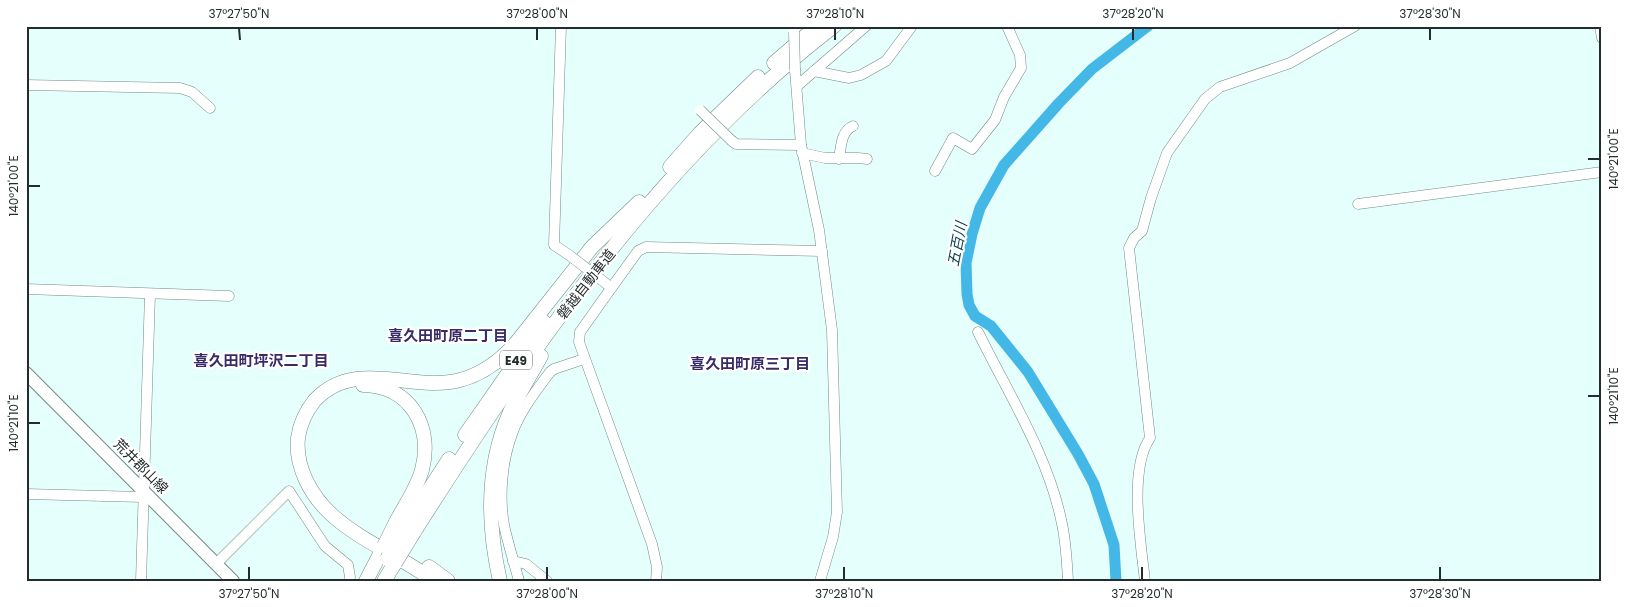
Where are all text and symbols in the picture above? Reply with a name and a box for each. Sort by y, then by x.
text: 37°27'50"N [209,5,269,22]
text: 37°28'00"N [506,5,568,22]
text: 37°28'10"N [806,5,864,22]
text: 37°28'20"N [1102,5,1164,22]
text: 37°28'30"N [1399,5,1461,22]
text: 140°21'00"E [1605,128,1622,190]
text: 140°21'00"E [5,155,22,217]
water label: 五百川 [942,218,972,268]
street label: 磐越自動車道 [552,245,620,323]
district label: 喜久田町原二丁目 [388,325,508,346]
district label: 喜久田町坪沢二丁目 [193,350,329,371]
road number: E49 [500,350,532,370]
district label: 喜久田町原三丁目 [690,353,810,374]
text: 140°21'10"E [1605,367,1622,425]
text: 140°21'10"E [5,394,22,452]
street label: 荒井郡山線 [109,434,173,498]
text: 37°27'50"N [219,585,279,602]
text: 37°28'00"N [516,585,578,602]
text: 37°28'10"N [815,585,873,602]
text: 37°28'20"N [1111,585,1173,602]
text: 37°28'30"N [1409,585,1471,602]

